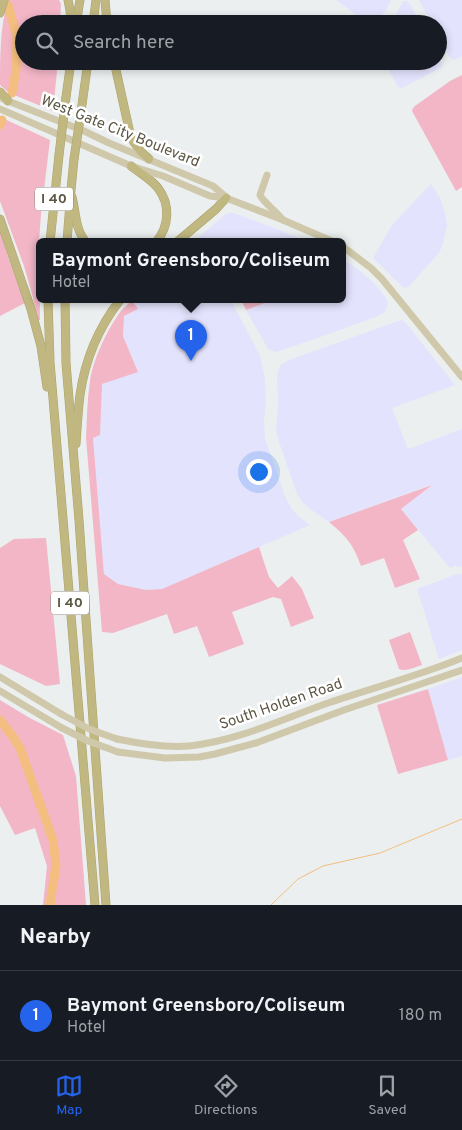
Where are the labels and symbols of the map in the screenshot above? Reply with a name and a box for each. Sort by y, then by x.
street label: West Gate City Boulevard [38,91,202,173]
road number: I 40 [35,188,73,210]
pin: 1 [175,320,207,361]
your location [246,459,272,485]
road number: I 40 [51,592,89,614]
street label: South Holden Road [217,675,345,735]

